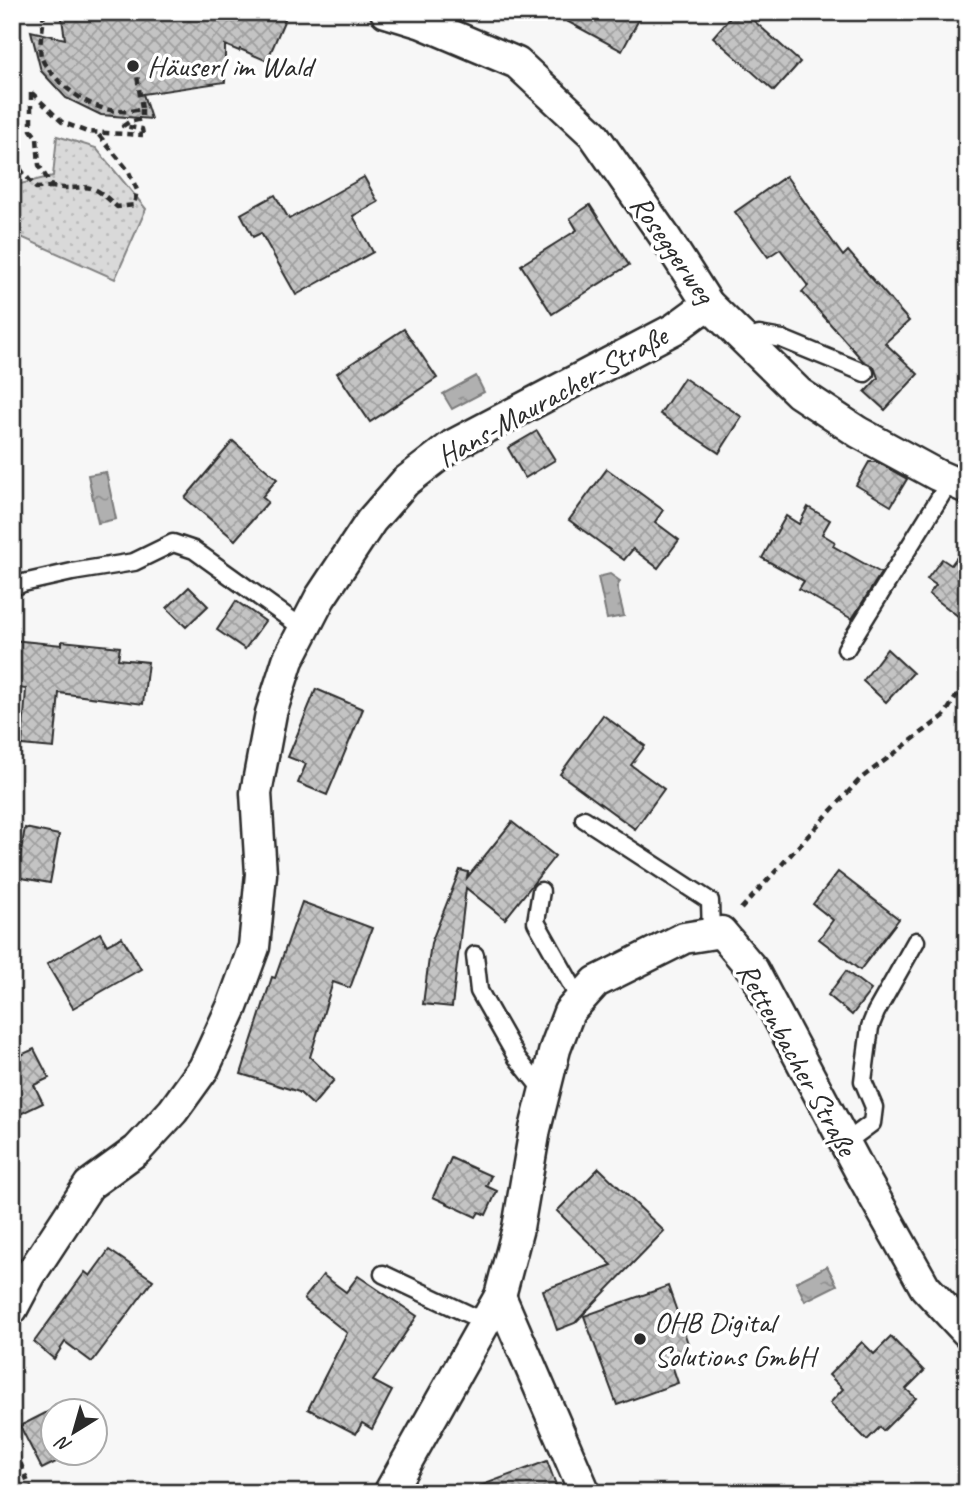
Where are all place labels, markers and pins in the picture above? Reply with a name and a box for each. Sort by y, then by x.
place label: Häuserl im Wald [147,47,317,85]
marker: Häuserl im Wald [125,58,141,74]
place label: OHB Digital Solutions GmbH [654,1303,819,1375]
marker: OHB Digital Solutions GmbH [632,1331,648,1347]

